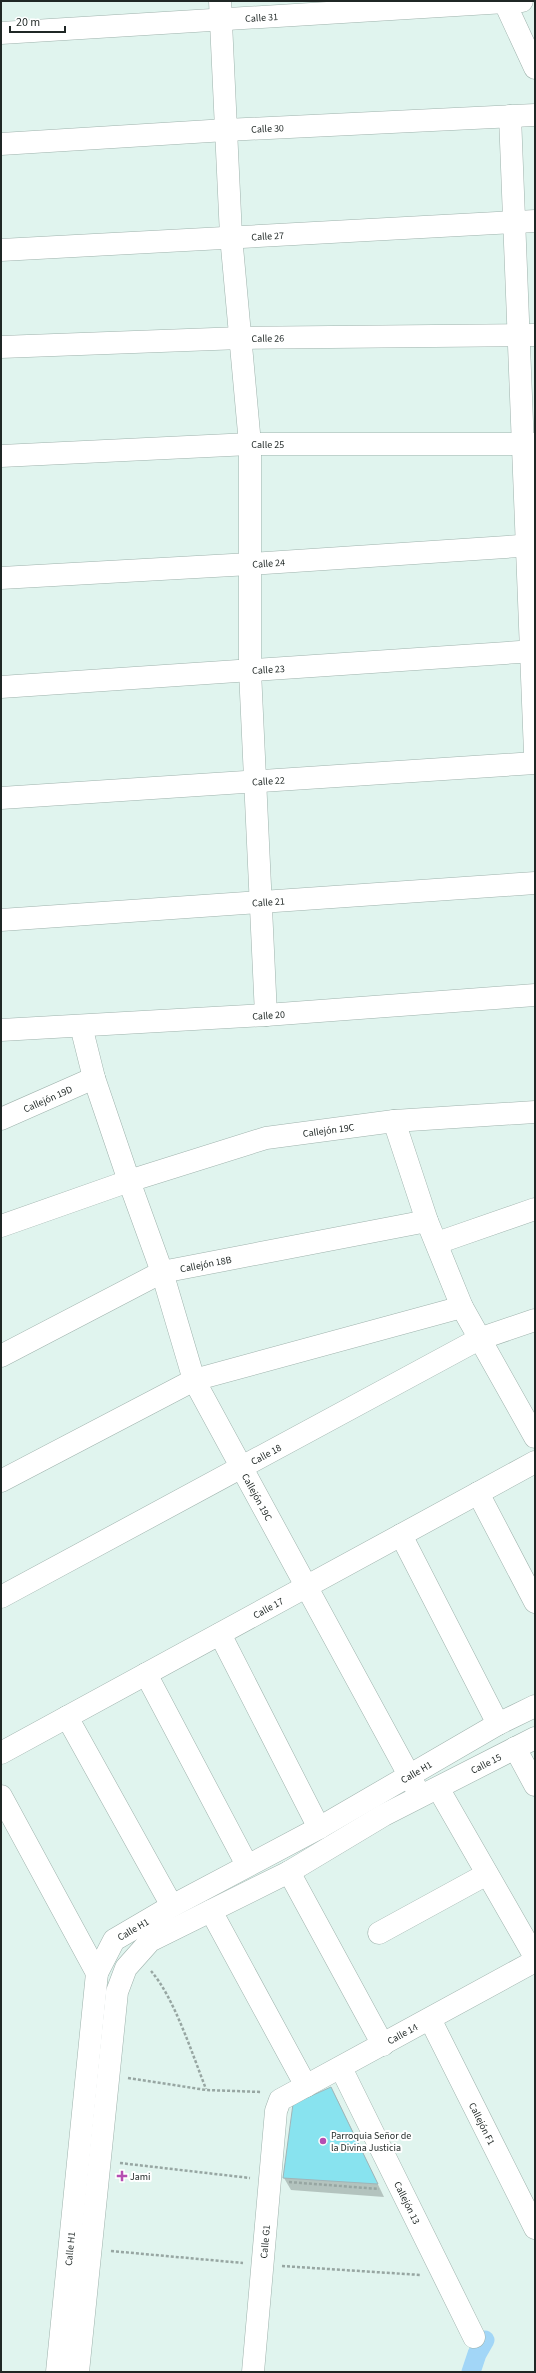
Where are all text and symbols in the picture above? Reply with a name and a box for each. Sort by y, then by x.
scale bar [10,8,65,34]
street label: Calle 31 [245,10,278,26]
text: 20 m [16,14,40,31]
street label: Calle 30 [251,121,284,137]
street label: Calle 27 [251,229,284,244]
street label: Calle 26 [251,332,284,346]
street label: Calle 25 [251,438,284,452]
street label: Calle 24 [252,556,285,572]
street label: Calle 23 [252,662,285,678]
street label: Calle 22 [252,773,285,790]
street label: Calle 21 [252,894,285,911]
street label: Calle 20 [252,1008,286,1024]
street label: Callejón 19D [21,1082,75,1116]
street label: Callejón 19C [302,1120,356,1141]
street label: Callejón 18B [179,1253,233,1276]
street label: Calle 18 [249,1441,284,1469]
street label: Callejón 19C [238,1471,275,1524]
street label: Calle 17 [251,1594,286,1622]
street label: Calle 15 [468,1750,504,1778]
street label: Calle H1 [398,1758,435,1787]
street label: Calle H1 [115,1915,152,1945]
street label: Calle 14 [385,2020,421,2048]
street label: Callejón F1 [465,2100,498,2148]
place label: Parroquia Señor de la Divina Justicia [331,2129,411,2155]
marker: Parroquia Señor de la Divina Justicia [318,2136,328,2146]
place label: Jami [130,2170,151,2184]
marker: Jami [117,2171,127,2181]
street label: Callejón 13 [390,2179,423,2227]
street label: Calle G1 [257,2224,274,2259]
street label: Calle H1 [62,2231,79,2267]

